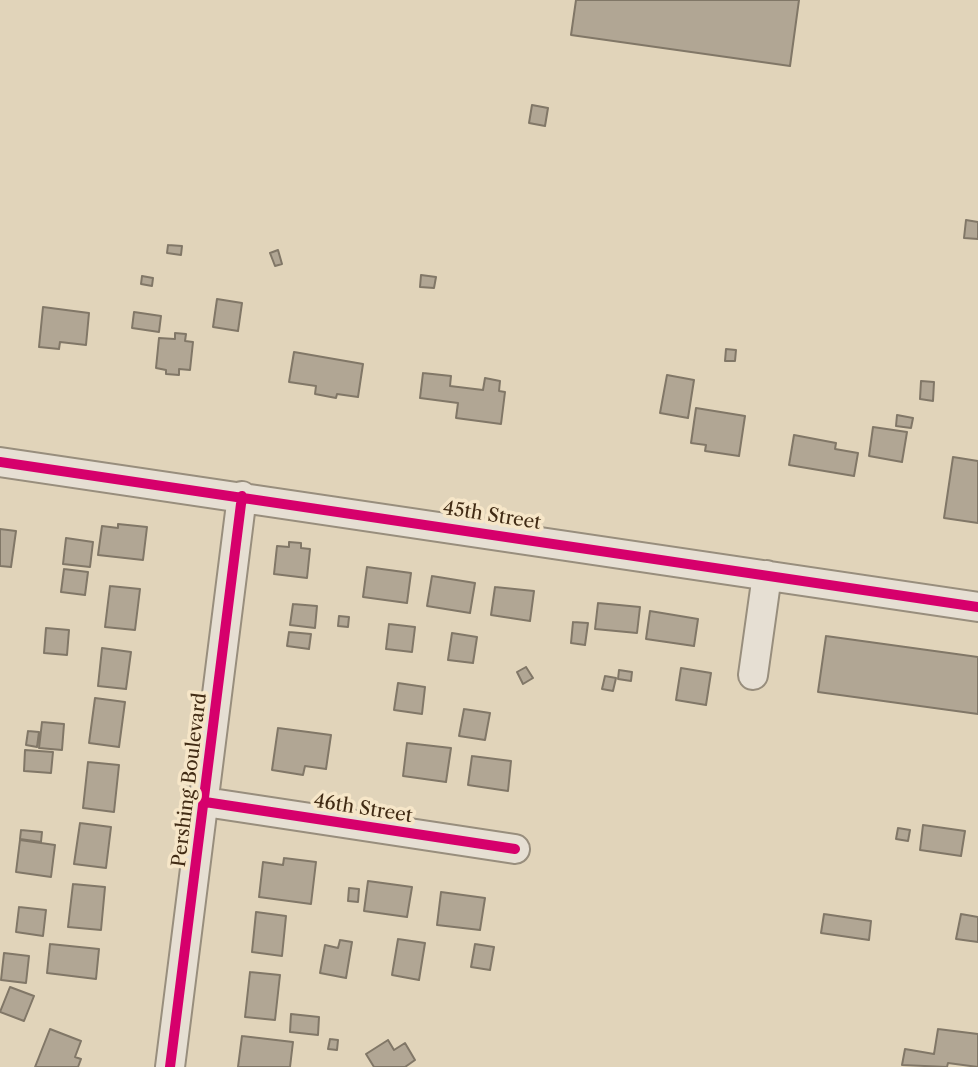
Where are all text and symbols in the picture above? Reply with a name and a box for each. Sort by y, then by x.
street label: 45th Street [441,497,543,535]
street label: Pershing Boulevard [168,692,212,868]
street label: 46th Street [312,790,414,828]

